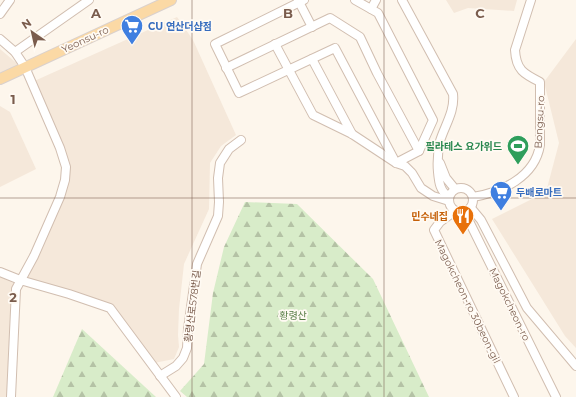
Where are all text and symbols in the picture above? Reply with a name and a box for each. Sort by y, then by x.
text: A [90,5,102,21]
text: B [283,5,293,21]
text: C [475,5,485,21]
north arrow [12,12,52,52]
supermarket icon: CU 연산더샵점 [119,13,145,46]
text: N [19,15,34,32]
place label: CU 연산더샵점 [148,20,212,33]
street label: Yeonsu-ro [60,23,111,56]
text: 1 [10,91,16,107]
street label: Bongsu-ro [532,95,547,149]
sports icon: 필라테스 요가위드 [505,133,531,166]
place label: 필라테스 요가위드 [426,140,502,153]
supermarket icon: 두배로마트 [488,179,514,212]
place label: 두배로마트 [516,186,562,199]
restaurant icon: 민수네집 [450,203,476,236]
place label: 민수네집 [411,210,448,223]
street label: Magokcheon-ro 30beon-gil [432,237,503,365]
street label: Magokcheon-ro [486,266,533,343]
street label: 황령산로578번길 [182,269,203,343]
text: 2 [9,289,17,305]
park label: 황령산 [279,309,307,322]

